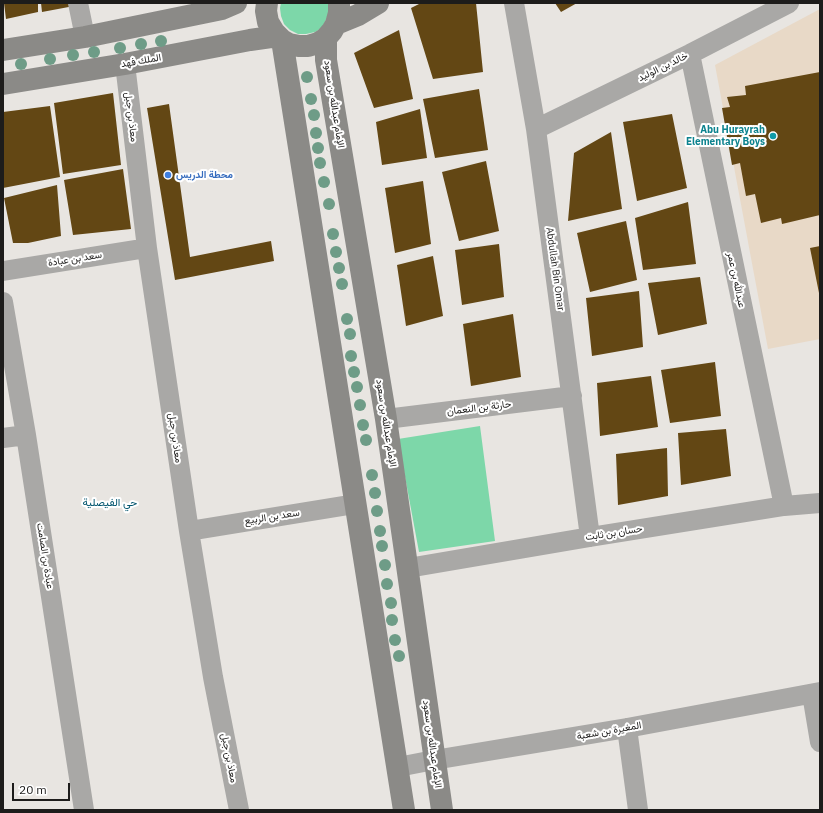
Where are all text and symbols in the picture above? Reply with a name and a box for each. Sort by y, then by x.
street label: خالد بن الوليد [636,50,690,84]
street label: الملك فهد [120,52,162,70]
street label: الإمام عبدالله بن سعود [321,59,347,149]
street label: معاذ بن جبل [122,91,140,143]
place label: Abu Hurayrah Elementary Boys [686,124,765,148]
marker: Abu Hurayrah Elementary Boys [768,131,778,141]
place label: محطة الدريس [176,169,233,181]
marker: محطة الدريس [163,170,173,180]
street label: Abdullah Bin Omar [543,226,567,312]
street label: سعد بن عبادة [47,249,103,269]
street label: عبدالله بن عمر [724,251,748,309]
street label: الإمام عبدالله بن سعود [373,378,399,468]
street label: حارثة بن النعمان [446,398,512,418]
street label: معاذ بن جبل [166,412,184,464]
district label: حي الفيصلية [83,496,137,510]
street label: سعد بن الربيع [244,507,300,527]
street label: عبادة بن الصامت [34,522,56,590]
street label: حسان بن ثابت [585,523,643,543]
street label: الإمام عبدالله بن سعود [420,699,444,789]
street label: المغيرة بن شعبة [576,719,642,743]
street label: معاذ بن جبل [218,732,240,784]
scale bar [14,775,72,801]
text: 20 m [19,782,47,797]

